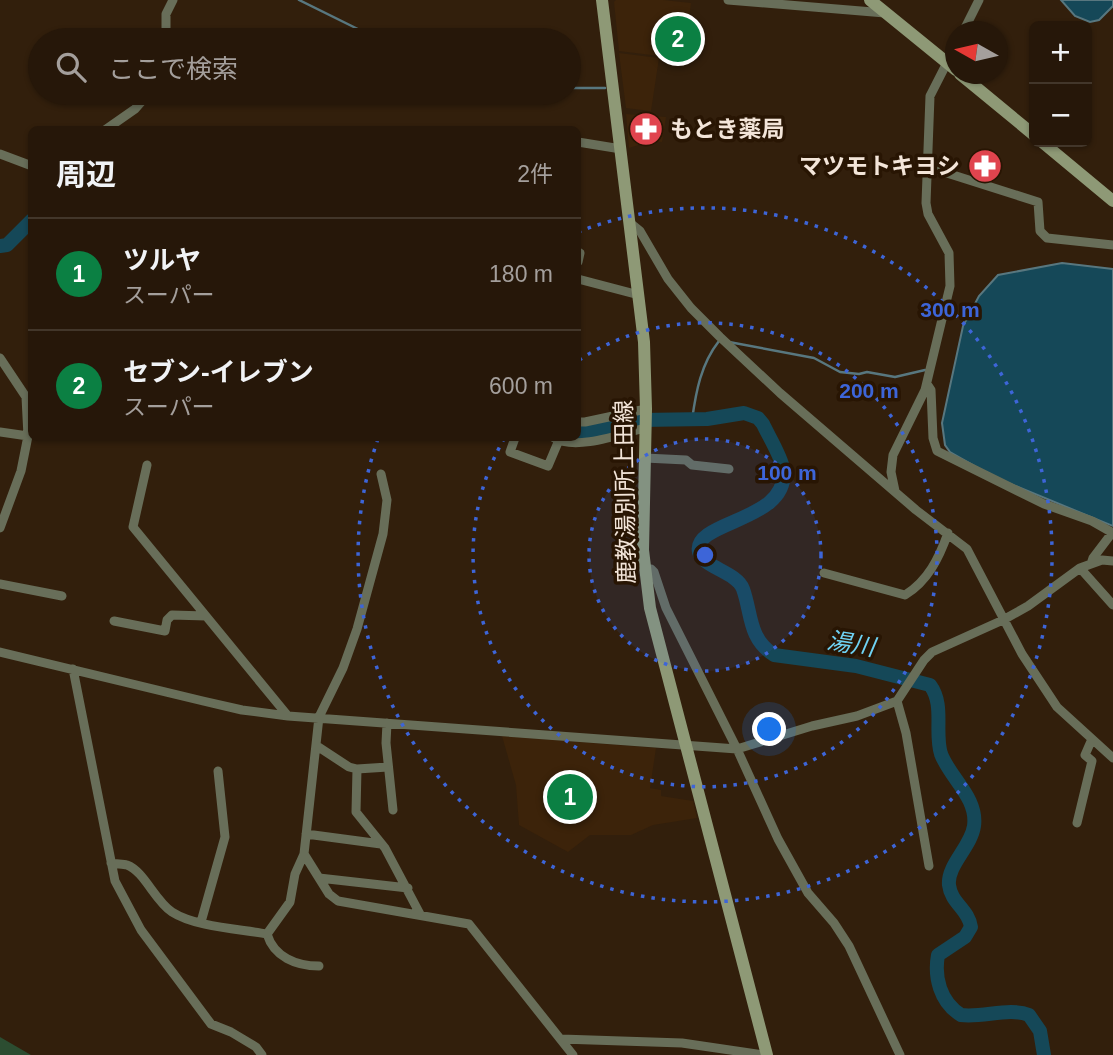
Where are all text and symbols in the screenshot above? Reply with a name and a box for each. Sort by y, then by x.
pin: 2 [655,13,701,65]
north arrow [945,21,1008,84]
map controls [1029,21,1092,147]
button: + [1029,21,1092,84]
search box [28,28,581,105]
icon: search [52,48,90,86]
text: ここで検索 [108,54,238,84]
button: − [1029,84,1092,147]
pharmacy icon: もとき薬局 [627,110,665,148]
place label: もとき薬局 [670,116,785,142]
pharmacy icon: マツモトキヨシ [966,147,1004,185]
place label: マツモトキヨシ [799,153,960,179]
text: 周辺 [56,158,116,191]
text: 2件 [517,161,553,187]
text: ツルヤ [123,245,201,275]
text: 1 [73,261,85,287]
text: 180 m [489,261,553,287]
text: スーパー [123,282,215,308]
text: 300 m [920,298,980,321]
text: セブン-イレブン [123,357,314,387]
text: 2 [73,373,85,399]
text: 600 m [489,373,553,399]
text: 200 m [839,379,899,402]
text: スーパー [123,394,215,420]
street label: 鹿教湯別所上田線 [610,400,640,584]
text: 100 m [757,461,817,484]
centre of rings [693,543,717,567]
water label: 湯川 [825,626,880,661]
your location [752,712,786,746]
pin: 1 [547,771,593,823]

